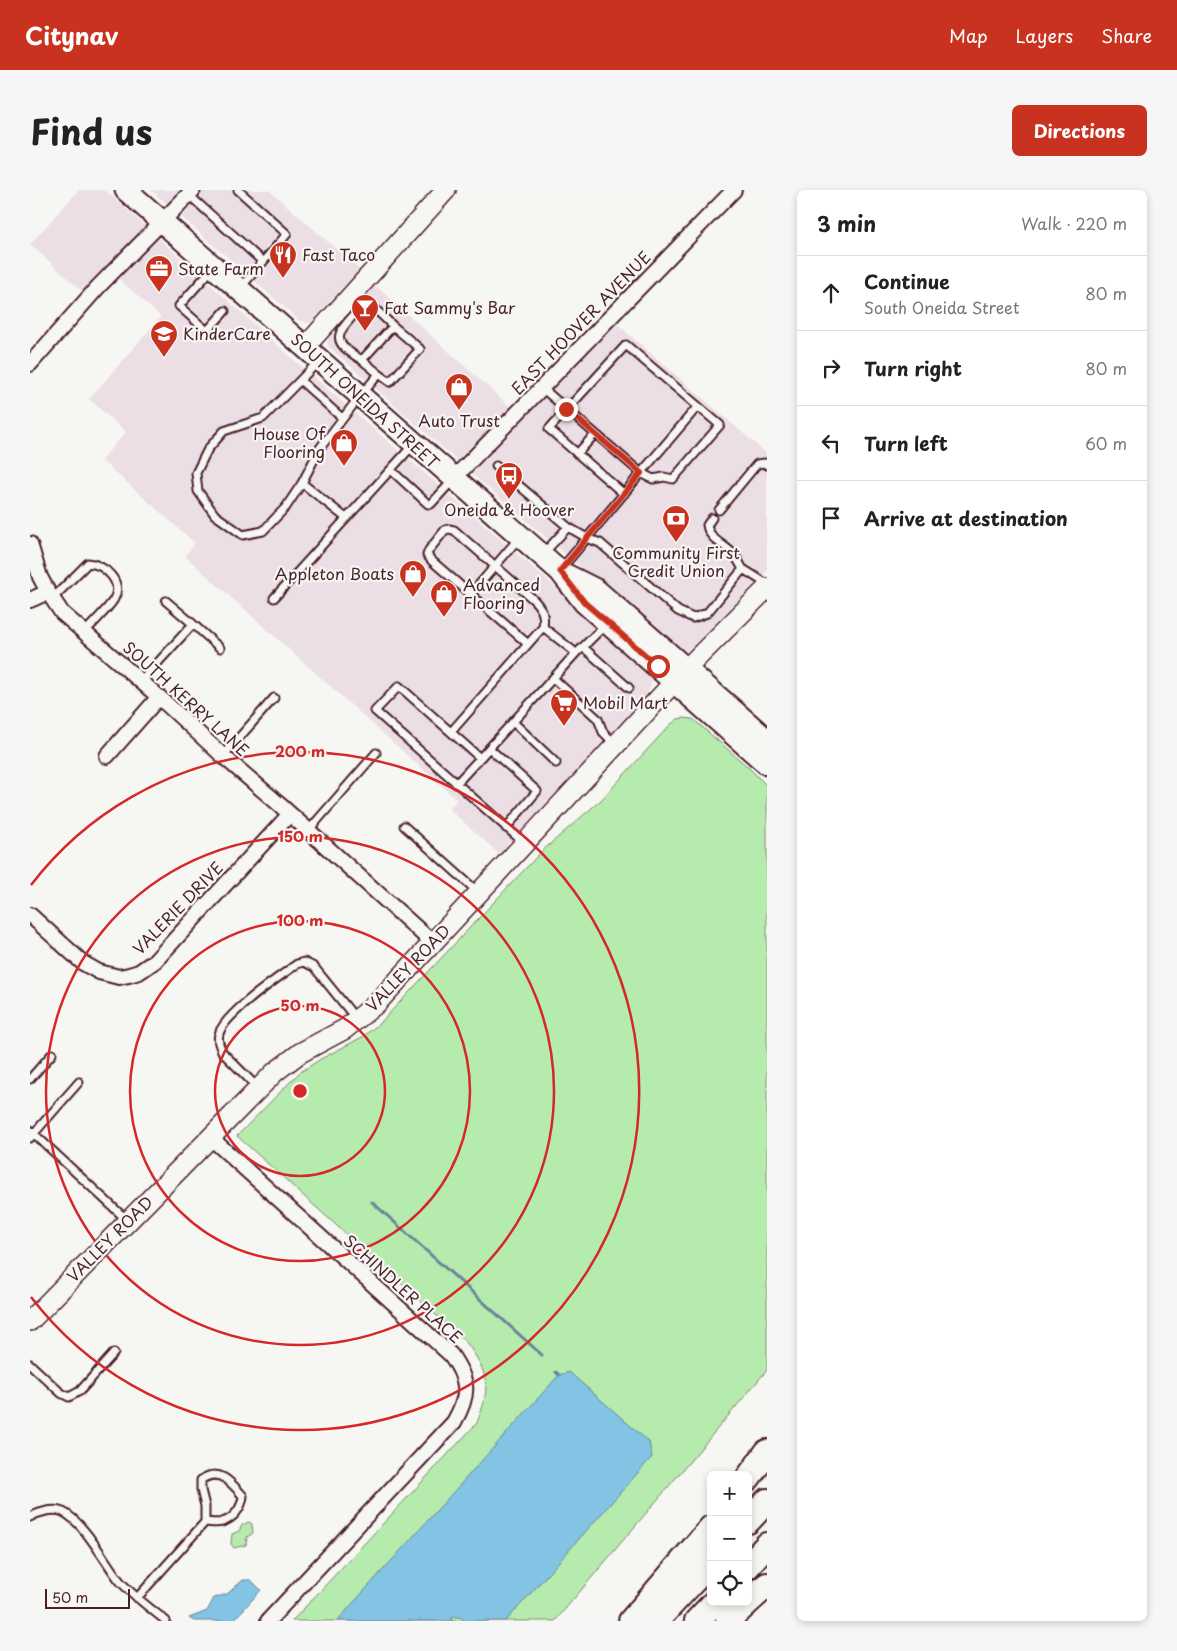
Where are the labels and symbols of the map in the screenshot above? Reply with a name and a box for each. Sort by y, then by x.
restaurant icon: Fast Taco [268,240,298,279]
place label: Fast Taco [302,242,375,266]
street label: EAST HOOVER AVENUE [505,245,656,400]
office icon: State Farm [144,254,174,293]
place label: State Farm [178,256,264,280]
bar icon: Fat Sammy's Bar [350,293,380,332]
place label: Fat Sammy's Bar [384,295,516,319]
school or university icon: KinderCare [149,319,179,358]
place label: KinderCare [183,321,271,345]
street label: SOUTH ONEIDA STREET [286,327,445,474]
shop icon: Auto Trust [444,372,474,411]
route end [555,398,578,421]
place label: Auto Trust [418,408,500,432]
place label: House Of Flooring [253,421,326,463]
shop icon: House Of Flooring [329,428,359,467]
bus stop icon: Oneida & Hoover [494,461,524,500]
place label: Oneida & Hoover [444,497,575,521]
bank icon: Community First Credit Union [661,504,691,543]
place label: Community First Credit Union [612,540,740,582]
shop icon: Appleton Boats [398,559,428,598]
place label: Appleton Boats [275,561,394,585]
place label: Advanced Flooring [463,572,540,614]
shop icon: Advanced Flooring [429,579,459,618]
street label: SOUTH KERRY LANE [119,635,255,761]
route start [647,655,670,678]
supermarket icon: Mobil Mart [549,688,579,727]
place label: Mobil Mart [583,690,668,714]
text: 200 m [275,739,325,762]
text: 150 m [277,824,323,847]
street label: VALERIE DRIVE [127,855,228,959]
text: 100 m [277,908,323,931]
street label: VALLEY ROAD [359,918,455,1016]
text: 50 m [281,993,319,1016]
centre of rings [291,1082,309,1100]
street label: VALLEY ROAD [61,1190,158,1287]
street label: SCHINDLER PLACE [339,1228,468,1348]
scale bar [45,1586,130,1609]

